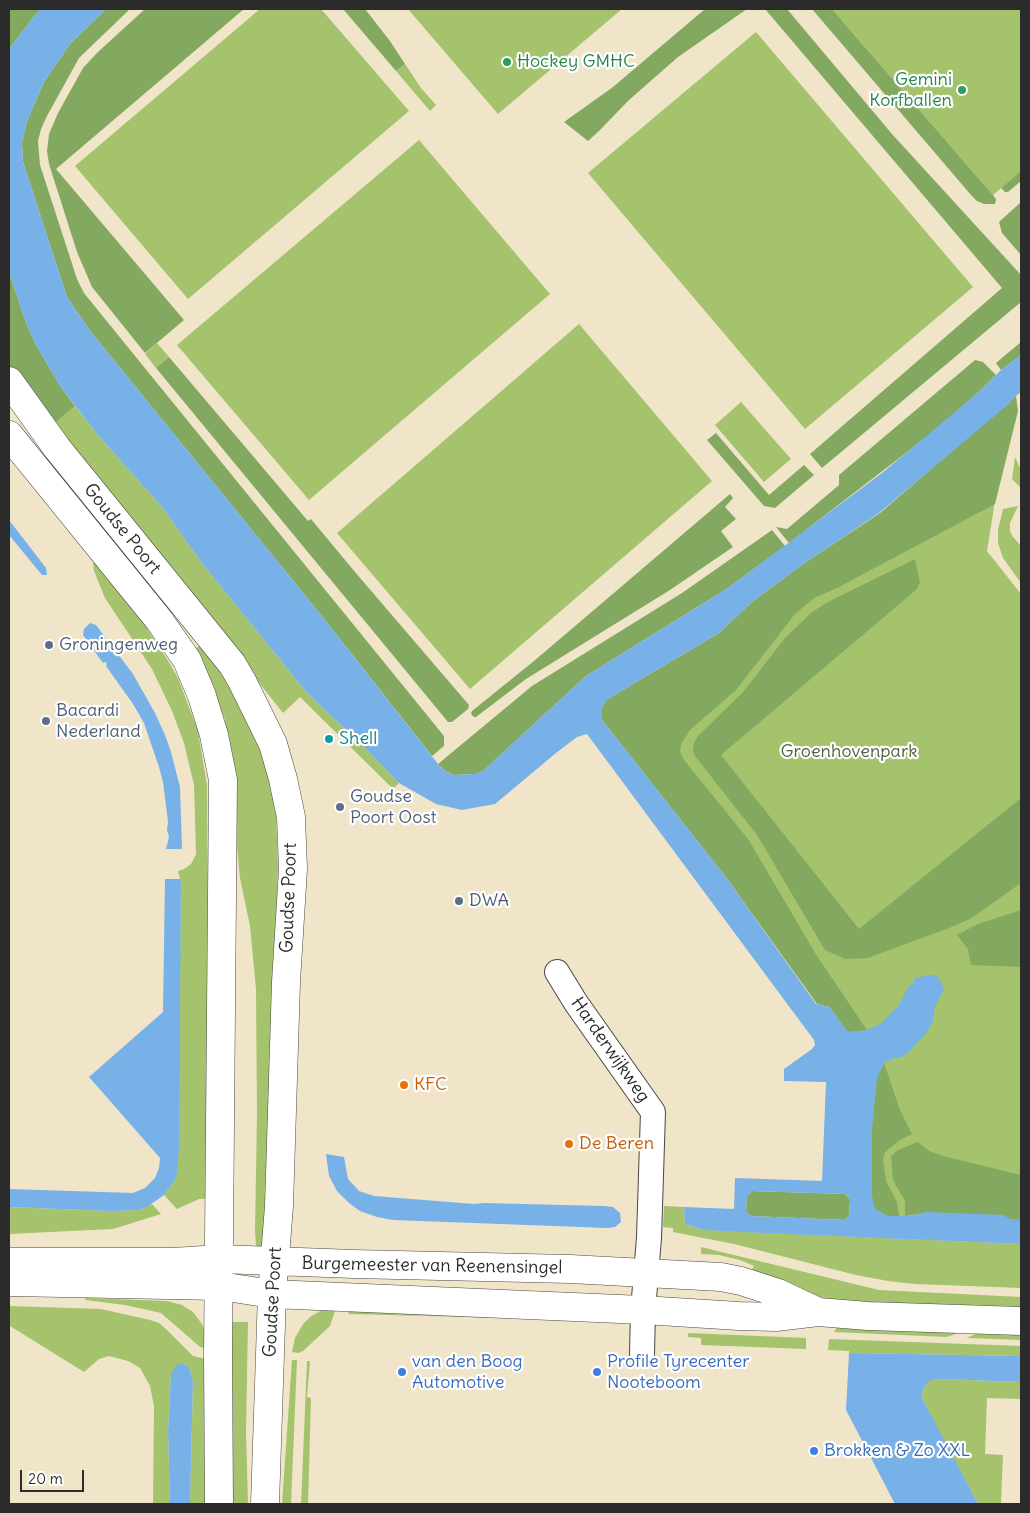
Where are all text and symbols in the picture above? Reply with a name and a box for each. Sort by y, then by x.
place label: Hockey GMHC [517,51,635,73]
marker: Hockey GMHC [501,56,513,68]
place label: Gemini Korfballen [869,69,952,112]
marker: Gemini Korfballen [956,84,968,96]
street label: Goudse Poort [79,479,165,579]
place label: Groningenweg [59,634,178,656]
marker: Groningenweg [43,639,55,651]
place label: Bacardi Nederland [56,700,141,742]
marker: Bacardi Nederland [40,715,52,727]
place label: Shell [339,728,377,750]
marker: Shell [323,733,335,745]
park label: Groenhovenpark [781,741,917,763]
place label: Goudse Poort Oost [350,786,437,829]
marker: Goudse Poort Oost [334,801,346,813]
street label: Goudse Poort [276,842,302,954]
place label: DWA [469,890,509,912]
marker: DWA [453,895,465,907]
street label: Harderwijkweg [566,993,654,1107]
place label: KFC [414,1074,447,1096]
marker: KFC [398,1079,410,1091]
place label: De Beren [579,1133,654,1155]
marker: De Beren [563,1138,575,1150]
street label: Goudse Poort [259,1246,287,1358]
street label: Burgemeester van Reenensingel [301,1253,563,1279]
place label: van den Boog Automotive [412,1351,523,1394]
place label: Profile Tyrecenter Nooteboom [607,1351,750,1394]
marker: van den Boog Automotive [396,1366,408,1378]
marker: Profile Tyrecenter Nooteboom [591,1366,603,1378]
place label: Brokken & Zo XXL [824,1440,970,1462]
marker: Brokken & Zo XXL [808,1445,820,1457]
scale bar [22,1460,86,1492]
text: 20 m [28,1469,63,1488]

